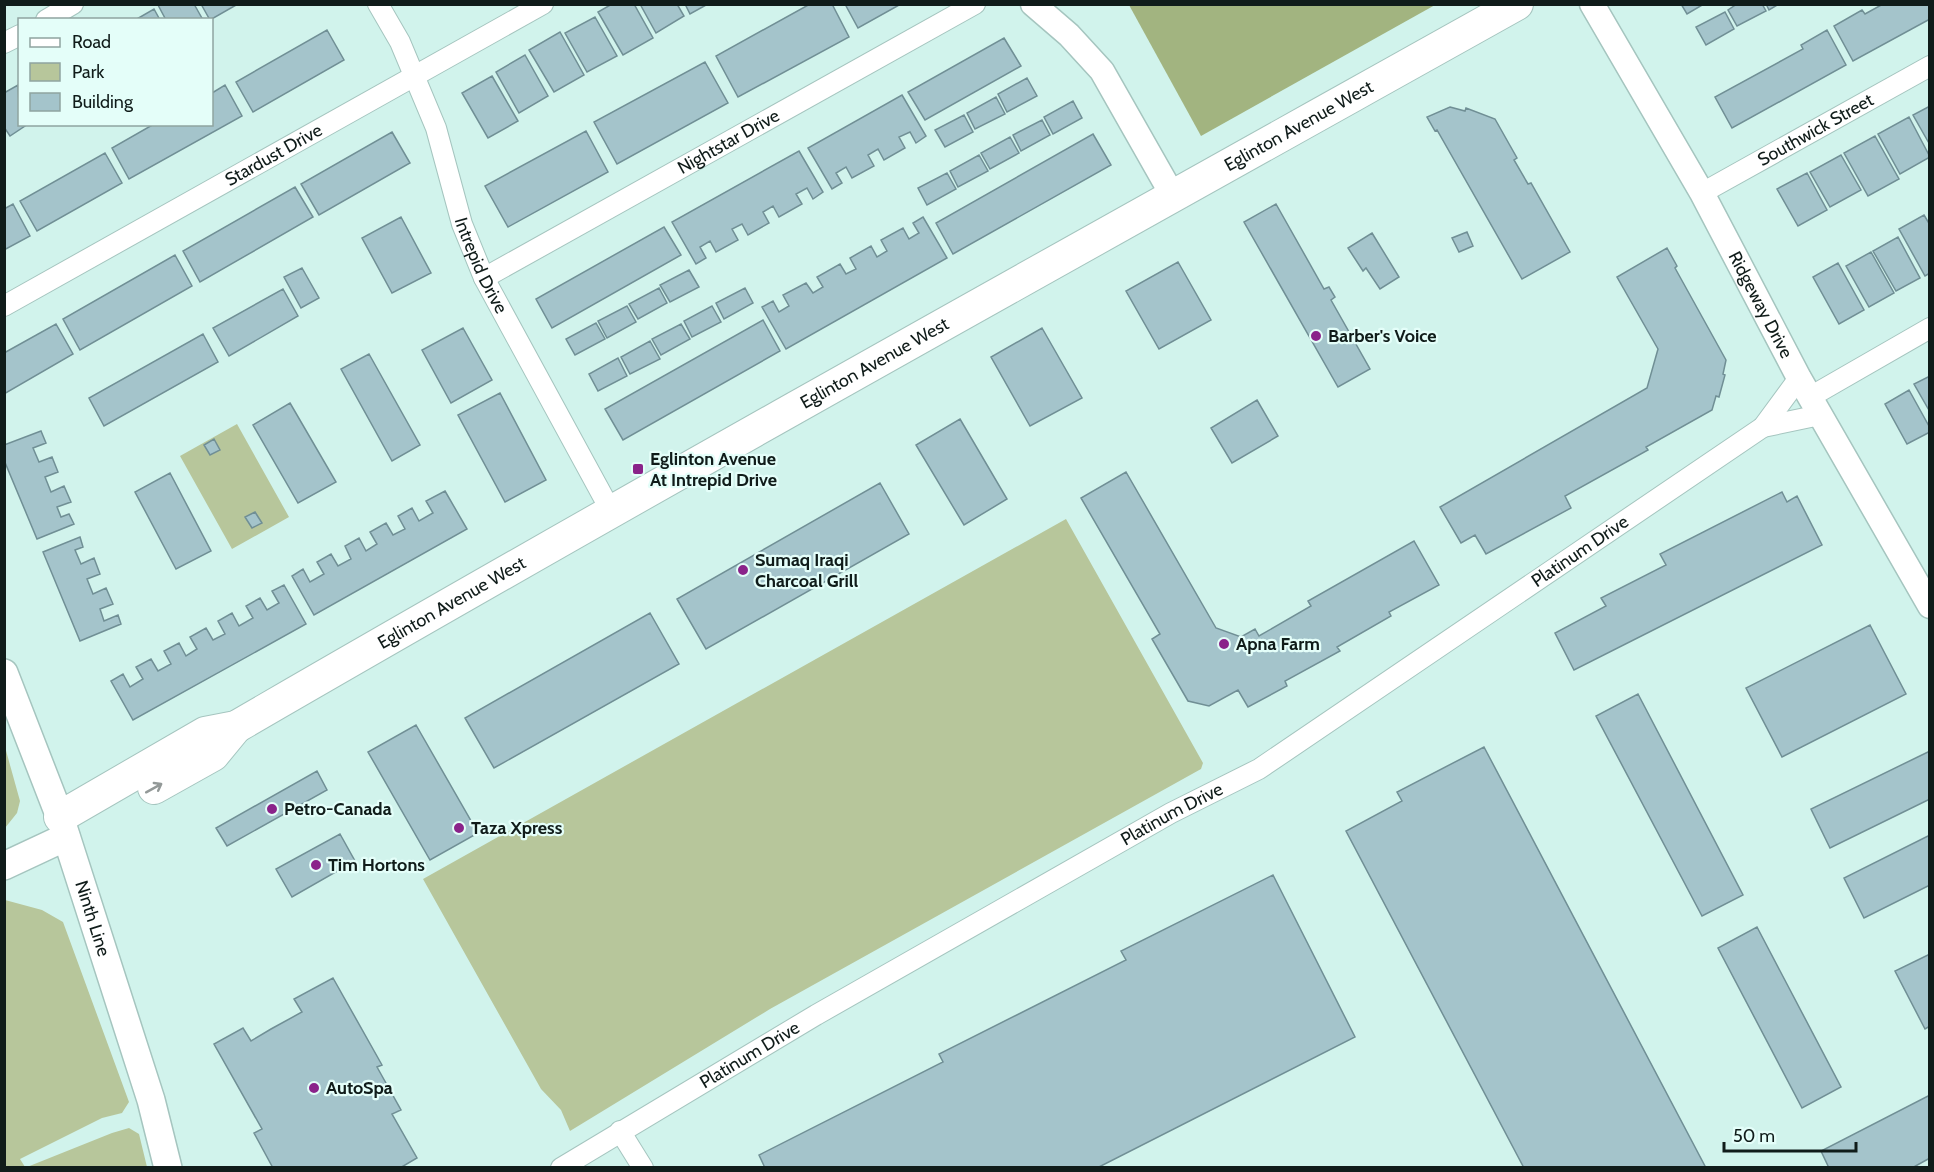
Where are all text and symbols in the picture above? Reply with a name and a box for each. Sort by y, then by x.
legend [18,18,213,126]
text: Road [72,31,111,53]
text: Park [72,61,105,83]
street label: Eglinton Avenue West [1220,76,1377,176]
street label: Southwick Street [1754,89,1877,171]
text: Building [72,91,134,113]
street label: Nightstar Drive [674,104,783,179]
street label: Stardust Drive [221,119,326,191]
street label: Intrepid Drive [450,215,512,317]
street label: Ridgeway Drive [1724,248,1798,362]
street label: Eglinton Avenue West [796,313,953,414]
place label: Barber's Voice [1328,325,1437,347]
marker: Barber's Voice [1309,329,1323,343]
place label: Eglinton Avenue At Intrepid Drive [650,448,777,491]
marker: Eglinton Avenue At Intrepid Drive [631,462,645,476]
street label: Platinum Drive [1527,511,1633,592]
place label: Sumaq Iraqi Charcoal Grill [755,549,859,592]
street label: Eglinton Avenue West [374,552,530,654]
marker: Sumaq Iraqi Charcoal Grill [736,563,750,577]
place label: Apna Farm [1236,633,1320,655]
marker: Apna Farm [1217,637,1231,651]
street label: Platinum Drive [1117,778,1226,850]
one-way arrow [145,782,162,794]
place label: Petro-Canada [284,798,392,820]
marker: Petro-Canada [265,802,279,816]
place label: Taza Xpress [471,817,563,839]
marker: Taza Xpress [452,821,466,835]
place label: Tim Hortons [328,854,425,876]
marker: Tim Hortons [309,858,323,872]
street label: Ninth Line [70,878,115,959]
street label: Platinum Drive [696,1016,804,1093]
place label: AutoSpa [326,1077,393,1099]
marker: AutoSpa [307,1081,321,1095]
scale bar [1724,1115,1856,1153]
text: 50 m [1733,1125,1775,1147]

